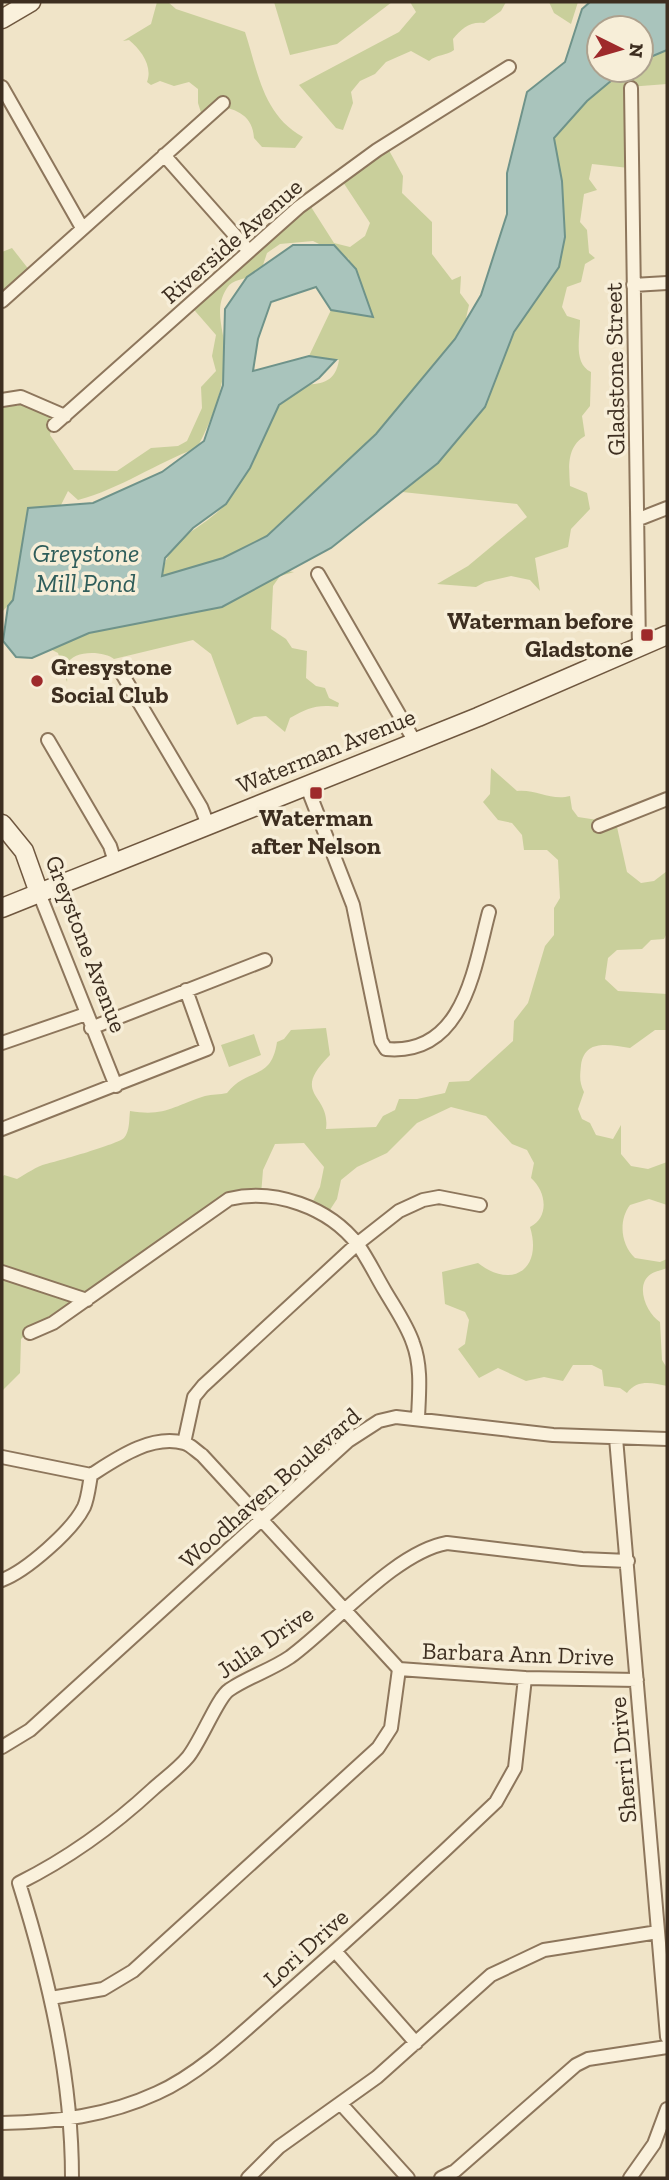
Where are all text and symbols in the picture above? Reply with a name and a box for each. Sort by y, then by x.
north arrow [585,14,655,84]
text: N [624,42,649,59]
street label: Riverside Avenue [155,172,308,310]
street label: Gladstone Street [598,282,631,456]
water label: Greystone Mill Pond [33,537,139,599]
place label: Waterman before Gladstone [447,606,633,663]
marker: Waterman before Gladstone [639,627,655,643]
place label: Gresystone Social Club [51,652,172,709]
marker: Gresystone Social Club [29,673,45,689]
street label: Waterman Avenue [232,701,419,800]
marker: Waterman after Nelson [308,785,324,801]
place label: Waterman after Nelson [251,803,381,860]
street label: Greystone Avenue [39,851,134,1036]
street label: Woodhaven Boulevard [173,1401,366,1574]
street label: Julia Drive [211,1599,319,1685]
street label: Barbara Ann Drive [422,1636,614,1671]
street label: Sherri Drive [603,1696,642,1824]
street label: Lori Drive [257,1902,354,1993]

